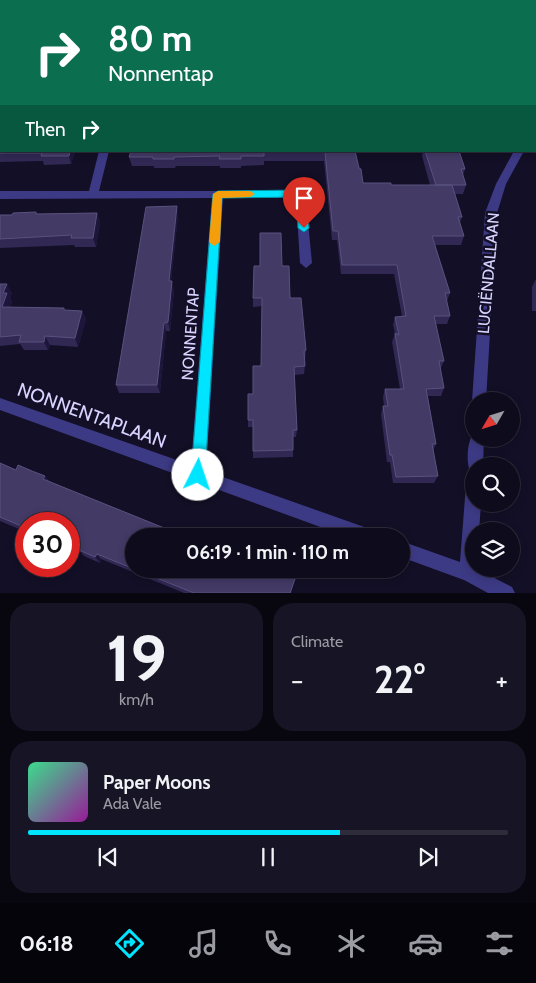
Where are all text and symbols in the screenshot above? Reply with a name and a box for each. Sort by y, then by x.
text: 80 m [108,17,192,60]
icon: right [25,20,90,85]
text: Nonnentap [108,60,214,87]
icon: right [76,115,104,143]
text: Then [25,118,66,141]
pin [283,177,325,228]
icon: arrive [290,184,318,212]
street label: LUCIËNDALLAAN [474,212,503,334]
street label: NONNENTAP [178,287,203,381]
street label: NONNENTAPLAAN [14,378,169,453]
north arrow [465,392,520,448]
map controls [465,392,520,577]
position arrow [171,448,223,500]
button: search [465,457,520,512]
speed limit sign: 30 [15,512,80,577]
button: layers [465,522,520,577]
text: 06:19 · 1 min · 110 m [186,541,349,564]
text: 19 [106,618,167,697]
text: Climate [291,632,343,651]
text: 22° [374,656,425,703]
text: − [291,663,303,697]
text: + [496,663,508,697]
text: km/h [119,690,154,709]
text: Paper Moons [103,771,211,794]
text: Ada Vale [103,794,162,813]
icon: previous [94,843,122,871]
icon: pause [254,843,282,871]
icon: next [414,843,442,871]
icon: directions [112,926,147,961]
icon: music [186,926,221,961]
icon: phone [260,926,295,961]
icon: climate [334,926,369,961]
icon: car [408,926,443,961]
icon: filters [482,926,517,961]
text: 06:18 [19,930,74,957]

